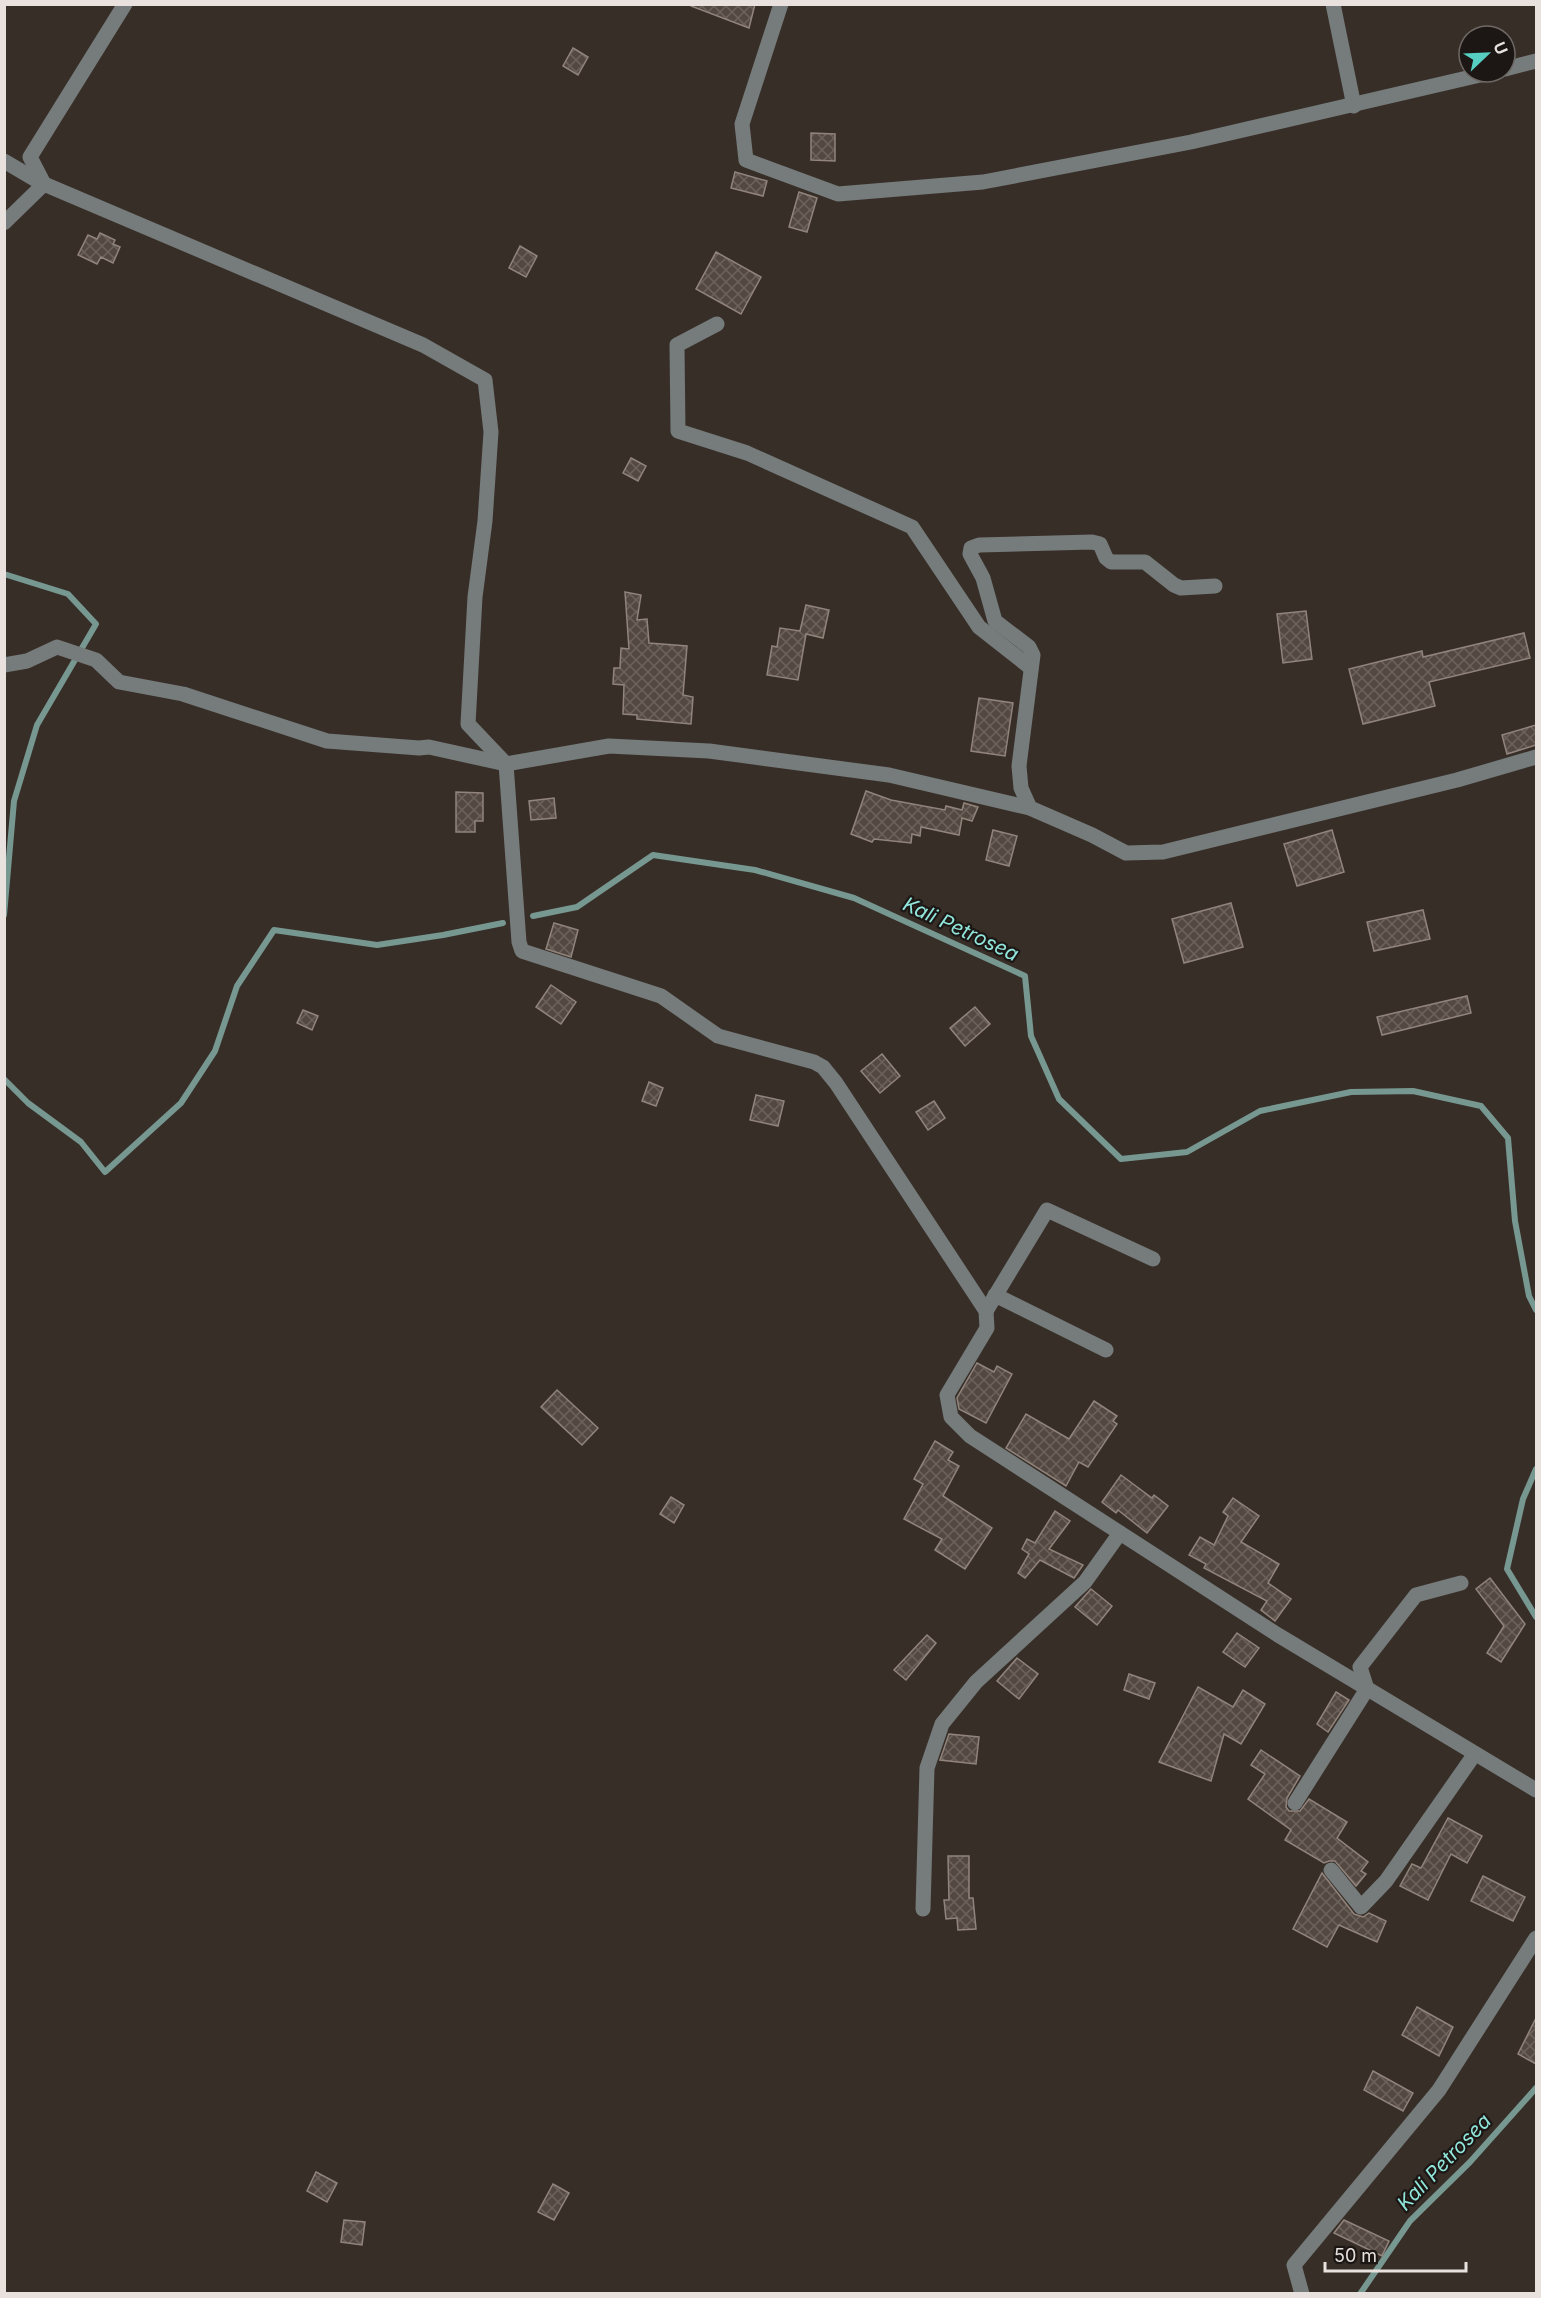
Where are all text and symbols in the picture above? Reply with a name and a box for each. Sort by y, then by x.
north arrow [1457,24,1517,84]
text: U [1489,39,1512,57]
water label: Kali Petrosea [899,892,1023,966]
water label: Kali Petrosea [1392,2109,1496,2215]
scale bar [1325,2235,1466,2273]
text: 50 m [1334,2245,1377,2266]

